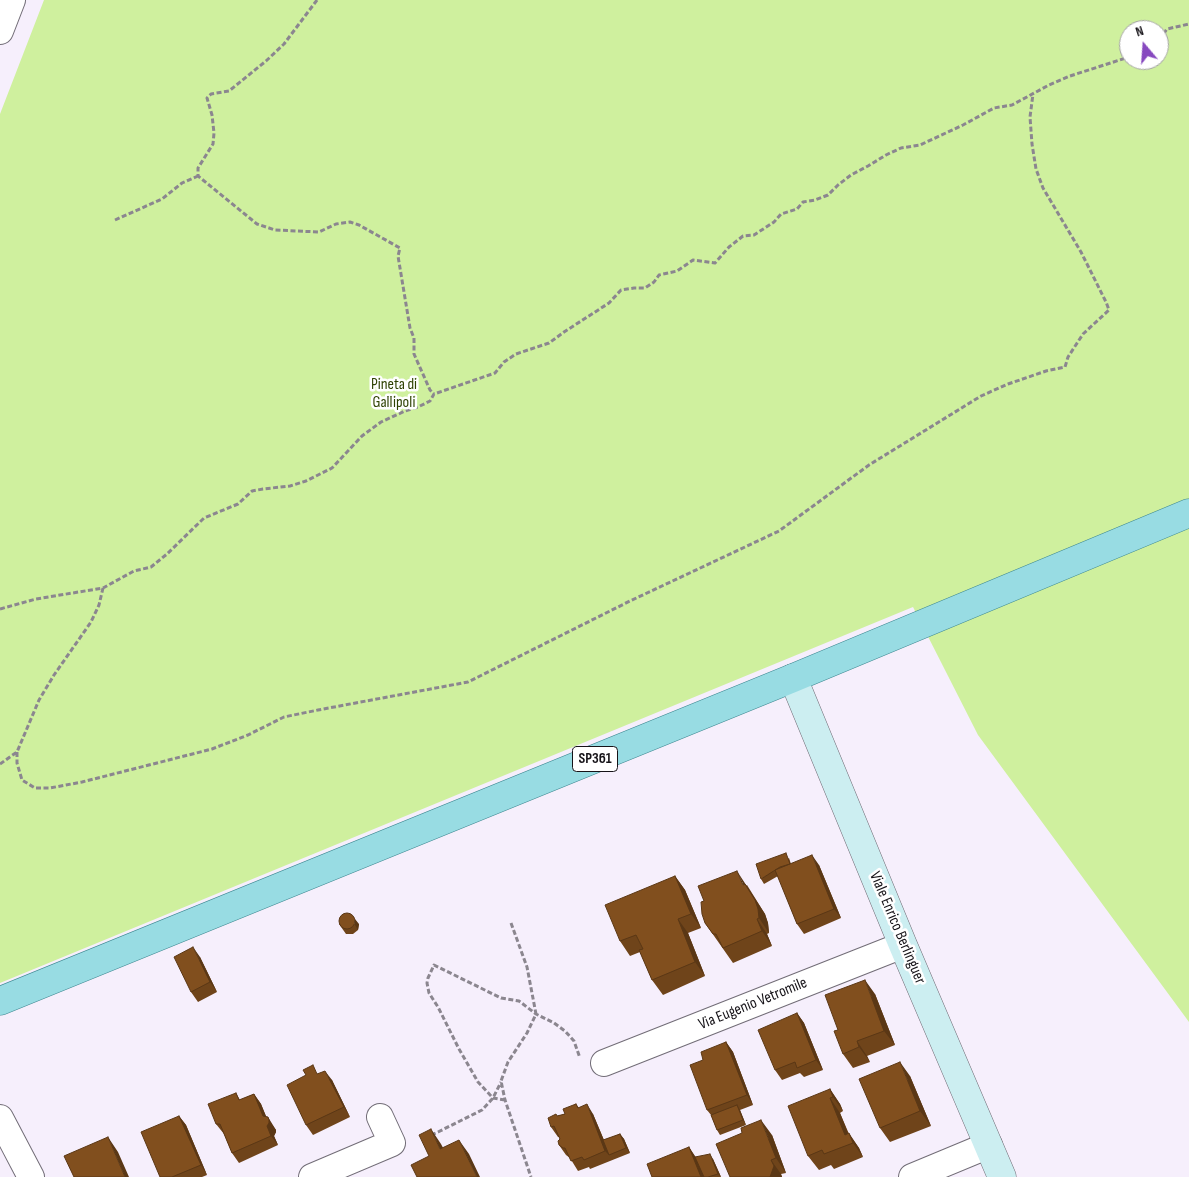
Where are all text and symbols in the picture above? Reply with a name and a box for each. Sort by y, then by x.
north arrow [1119,20,1169,70]
text: N [1133,22,1146,40]
park label: Pineta di Gallipoli [371,375,417,413]
road number: SP361 [572,746,618,772]
street label: Viale Enrico Berlinguer [865,869,929,987]
street label: Via Eugenio Vetromile [696,973,810,1035]

